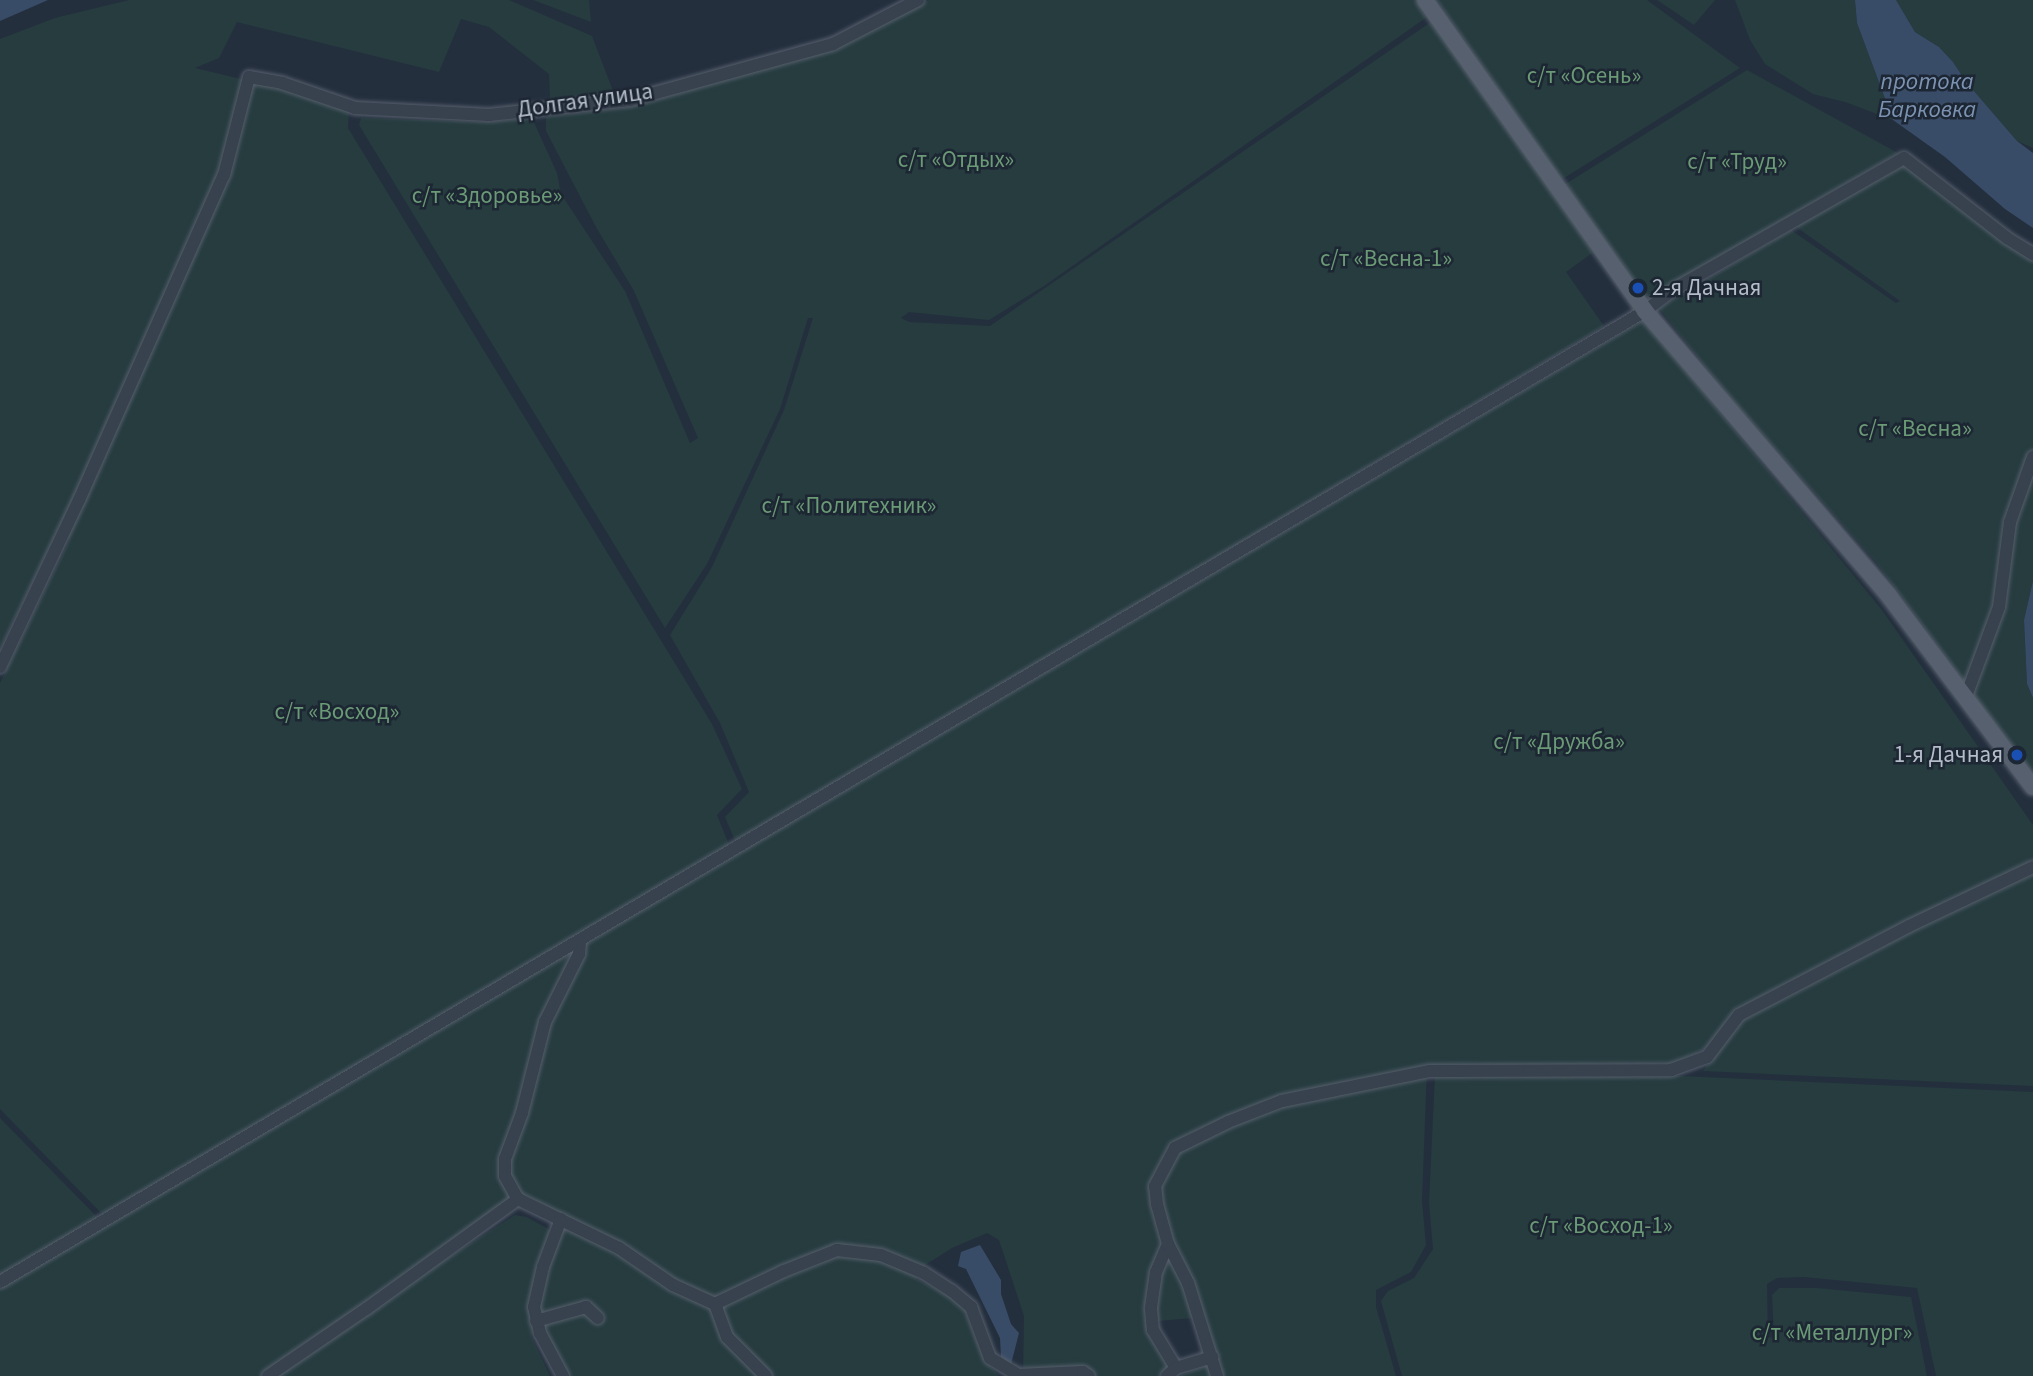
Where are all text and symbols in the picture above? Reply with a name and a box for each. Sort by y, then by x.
park label: с/т «Осень» [1527,62,1641,90]
water label: протока Барковка [1878,68,1976,124]
street label: Долгая улица [515,78,655,124]
park label: с/т «Отдых» [898,146,1014,174]
park label: с/т «Труд» [1687,148,1787,176]
park label: с/т «Здоровье» [412,182,562,210]
park label: с/т «Весна-1» [1320,245,1452,273]
place label: 2-я Дачная [1652,274,1761,302]
marker: 2-я Дачная [1630,280,1646,296]
park label: с/т «Весна» [1858,415,1972,443]
park label: с/т «Политехник» [762,492,936,520]
park label: с/т «Восход» [275,698,399,726]
park label: с/т «Дружба» [1493,728,1625,756]
place label: 1-я Дачная [1894,741,2003,769]
marker: 1-я Дачная [2009,747,2025,763]
park label: с/т «Восход-1» [1529,1212,1673,1240]
park label: с/т «Металлург» [1752,1319,1912,1347]

